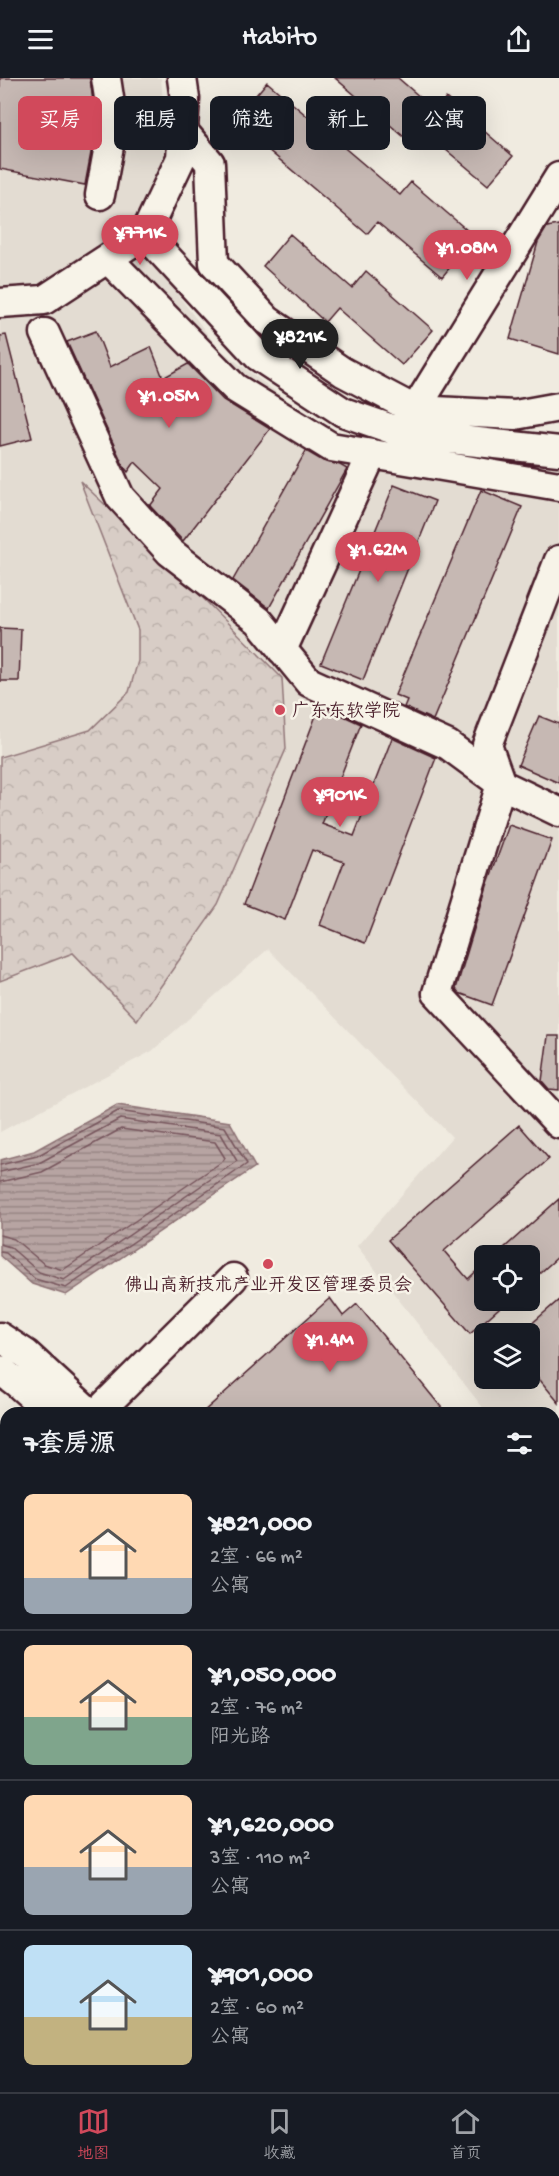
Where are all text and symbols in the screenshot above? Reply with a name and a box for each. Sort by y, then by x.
icon: menu [24,23,57,56]
text: Habito [242,23,317,55]
icon: share [502,23,535,56]
chip: 买房 [18,96,102,150]
chip: 租房 [114,96,198,150]
chip: 筛选 [210,96,294,150]
chip: 新上 [306,96,390,150]
chip: 公寓 [402,96,486,150]
pin: ¥771K [98,215,182,266]
text: ¥771K [115,223,165,246]
pin: ¥1.08M [418,230,516,281]
text: ¥1.08M [437,238,497,261]
pin: ¥821K [258,319,342,370]
text: ¥821K [275,327,325,350]
pin: ¥1.05M [120,378,218,429]
text: ¥1.05M [139,386,199,409]
pin: ¥1.62M [329,532,427,583]
text: ¥1.62M [349,540,407,563]
place label: 广东东软学院 [292,701,400,723]
marker: 广东东软学院 [273,703,287,717]
pin: ¥901K [298,777,382,828]
text: ¥901K [315,785,365,808]
map controls [474,1245,540,1389]
button: locate [474,1245,540,1311]
marker: 佛山高新技术产业开发区管理委员会 [261,1257,275,1271]
place label: 佛山高新技术产业开发区管理委员会 [124,1275,412,1297]
pin: ¥1.4M [288,1322,372,1373]
button: layers [474,1323,540,1389]
text: ¥1.4M [307,1330,353,1353]
icon: filters [503,1427,536,1460]
text: 7套房源 [24,1431,116,1462]
text: ¥821,000 [210,1510,312,1541]
icon: home [72,1518,144,1590]
text: 2室 · 66 m² [210,1547,303,1570]
text: 公寓 [210,1576,250,1599]
text: ¥1,050,000 [210,1661,336,1692]
icon: home [72,1669,144,1741]
text: 2室 · 76 m² [210,1698,303,1721]
text: 阳光路 [210,1727,270,1750]
text: ¥1,620,000 [210,1811,334,1842]
icon: home [72,1819,144,1891]
text: 3室 · 110 m² [210,1848,311,1871]
text: 公寓 [210,1877,250,1900]
text: ¥901,000 [210,1961,313,1992]
icon: home [72,1969,144,2041]
text: 2室 · 60 m² [210,1998,304,2021]
text: 公寓 [210,2027,250,2050]
tab: 地图 [77,2105,110,2165]
tab: 收藏 [263,2105,296,2165]
tab: 首页 [449,2105,482,2165]

